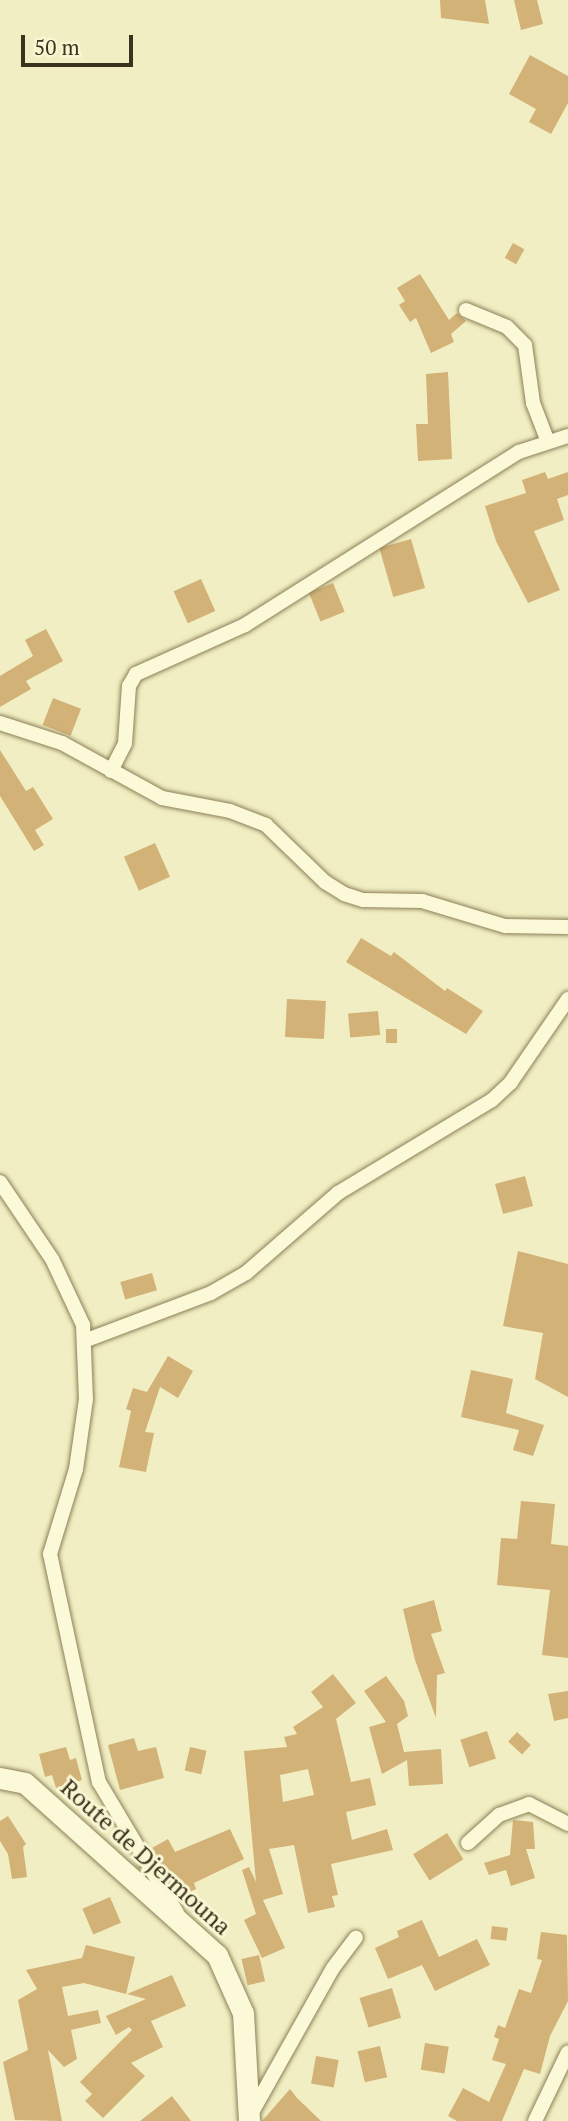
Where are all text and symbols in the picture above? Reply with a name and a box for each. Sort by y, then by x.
scale bar [24,21,136,65]
text: 50 m [34,33,80,61]
street label: Route de Djermouna [55,1773,237,1941]

